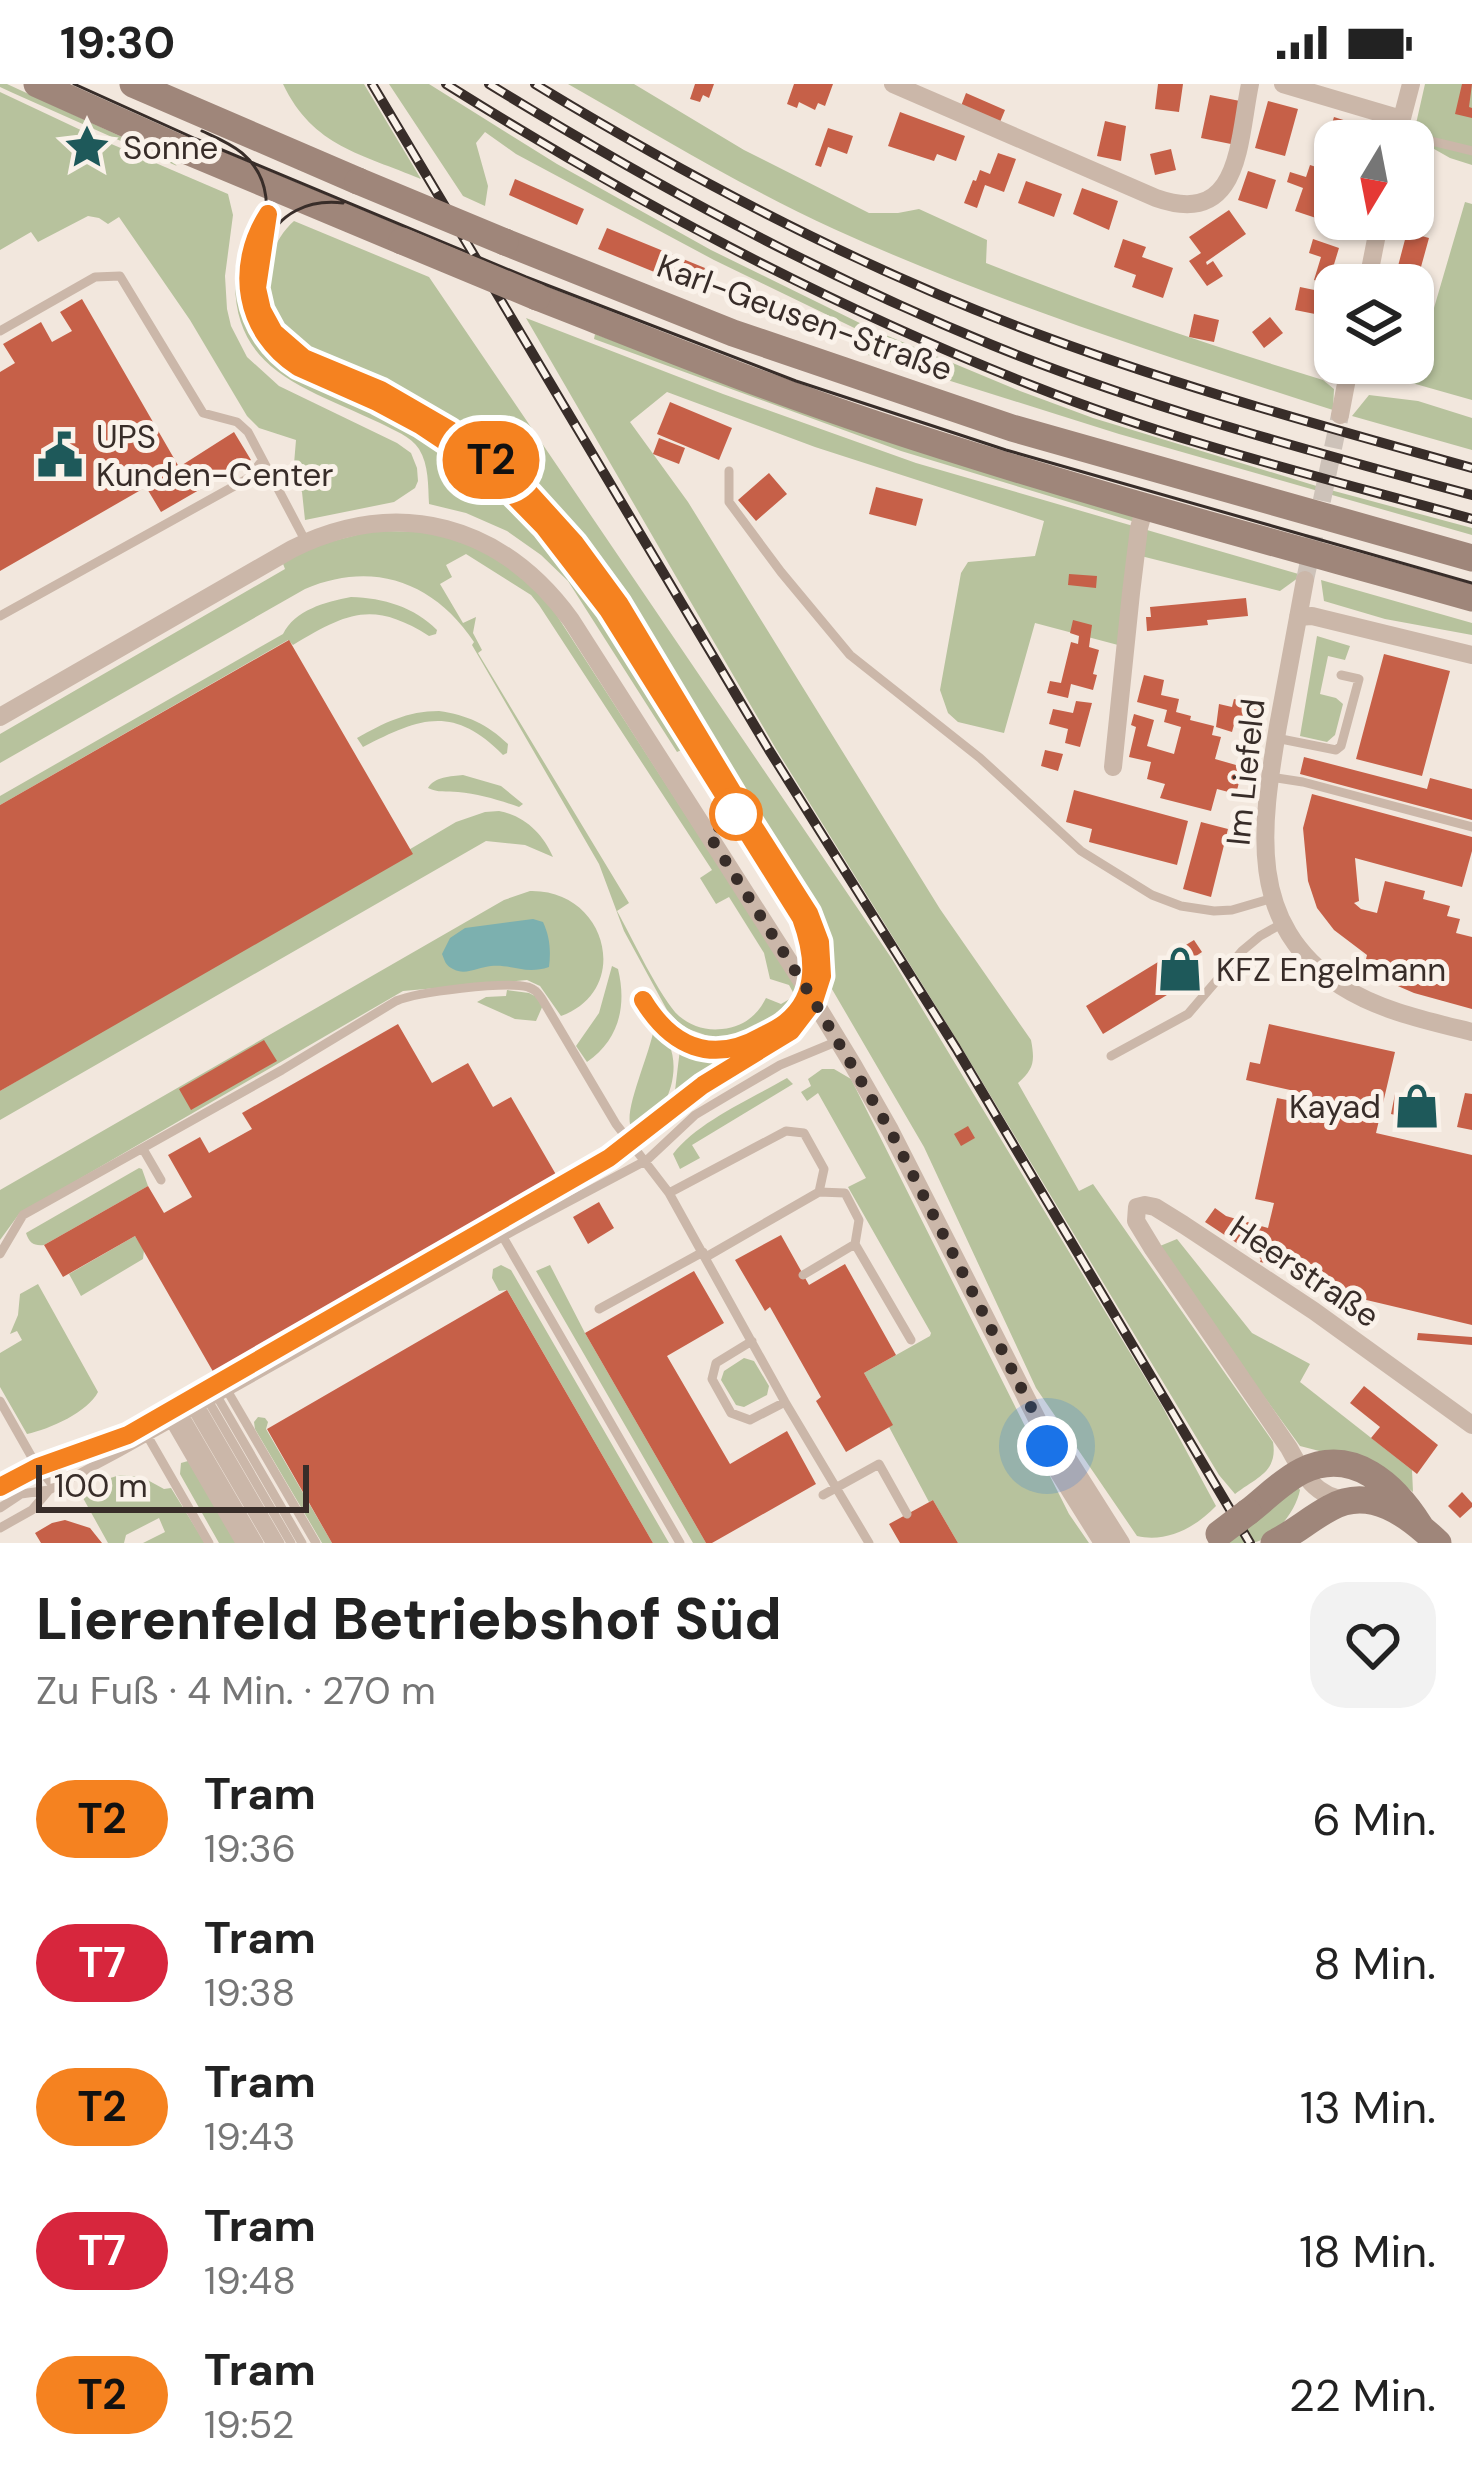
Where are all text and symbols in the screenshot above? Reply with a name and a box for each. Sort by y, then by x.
text: 19:30 [60,13,175,72]
north arrow [1314,120,1434,240]
map controls [1314,120,1434,384]
place icon: Sonne [62,122,112,172]
place label: Sonne [123,126,218,169]
street label: Karl-Geusen-Straße [651,244,958,391]
button: layers [1314,264,1434,384]
place label: UPS Kunden-Center [96,415,334,496]
line badge: T2 [437,421,545,499]
public building icon: UPS Kunden-Center [35,430,85,480]
text: T2 [467,432,515,487]
street label: Im Liefeld [1216,697,1275,848]
unlabelled marker [711,789,761,839]
shop icon: KFZ Engelmann [1155,944,1205,994]
place label: KFZ Engelmann [1216,948,1446,991]
shop icon: Kayad [1392,1081,1442,1131]
place label: Kayad [1289,1085,1381,1128]
street label: Heerstraße [1222,1206,1388,1337]
your location [1017,1416,1077,1476]
scale bar [36,1459,309,1512]
text: 100 m [54,1464,148,1507]
text: Lierenfeld Betriebshof Süd [36,1582,782,1657]
button: heart [1310,1582,1436,1708]
text: Zu Fuß · 4 Min. · 270 m [36,1665,436,1716]
text: Tram [204,1764,316,1823]
text: 6 Min. [1312,1790,1436,1849]
text: T2 [78,1791,126,1846]
text: 19:36 [204,1823,296,1874]
text: Tram [204,1908,316,1967]
text: 8 Min. [1313,1934,1436,1993]
text: T7 [78,1935,126,1990]
text: 19:38 [204,1967,295,2018]
text: Tram [204,2052,316,2111]
text: 13 Min. [1300,2078,1436,2137]
text: T2 [78,2079,126,2134]
text: 19:43 [204,2111,295,2162]
text: Tram [204,2196,316,2255]
text: 18 Min. [1299,2222,1436,2281]
text: T7 [78,2223,126,2278]
text: 19:48 [204,2255,296,2306]
text: Tram [204,2340,316,2399]
text: 22 Min. [1289,2366,1436,2425]
text: T2 [78,2367,126,2422]
text: 19:52 [204,2399,294,2450]

